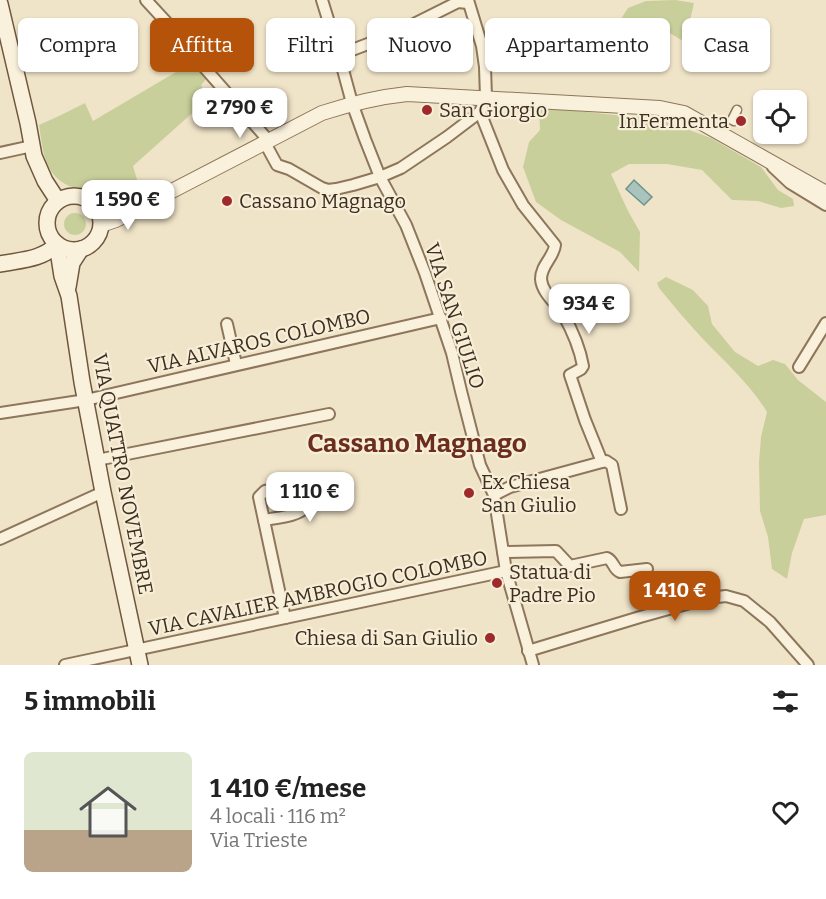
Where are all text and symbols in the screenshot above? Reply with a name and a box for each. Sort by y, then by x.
chip: Compra [18,18,138,72]
chip: Affitta [150,18,254,72]
chip: Filtri [266,18,355,72]
chip: Nuovo [367,18,473,72]
chip: Appartamento [485,18,670,72]
chip: Casa [682,18,770,72]
pin: 2 790 € [185,88,295,139]
map controls [753,90,807,144]
button: locate [753,90,807,144]
text: 2 790 € [206,95,274,119]
place label: San Giorgio [439,98,547,122]
marker: San Giorgio [420,103,434,117]
place label: InFermenta [619,109,729,133]
marker: InFermenta [734,114,748,128]
pin: 1 590 € [73,180,183,231]
text: 1 590 € [96,187,161,211]
place label: Cassano Magnago [239,189,406,213]
marker: Cassano Magnago [220,194,234,208]
street label: VIA SAN GIULIO [420,240,490,392]
pin: 934 € [547,284,631,335]
text: 934 € [563,291,615,315]
street label: VIA ALVAROS COLOMBO [145,304,373,378]
street label: VIA QUATTRO NOVEMBRE [88,351,158,597]
district label: Cassano Magnago [307,428,527,459]
place label: Ex Chiesa San Giulio [481,470,576,517]
pin: 1 110 € [255,472,365,523]
text: 1 110 € [280,479,340,503]
marker: Ex Chiesa San Giulio [462,486,476,500]
street label: VIA CAVALIER AMBROGIO COLOMBO [146,545,490,641]
place label: Statua di Padre Pio [509,560,596,607]
pin: 1 410 € [620,571,730,622]
marker: Statua di Padre Pio [490,576,504,590]
text: 1 410 € [643,578,707,602]
place label: Chiesa di San Giulio [295,626,478,650]
marker: Chiesa di San Giulio [483,631,497,645]
icon: filters [769,685,802,718]
text: 5 immobili [24,686,156,717]
text: 1 410 €/mese [210,773,366,804]
icon: home [72,776,144,848]
icon: heart [769,796,802,829]
text: 4 locali · 116 m² [210,804,346,828]
text: Via Trieste [210,828,308,852]

